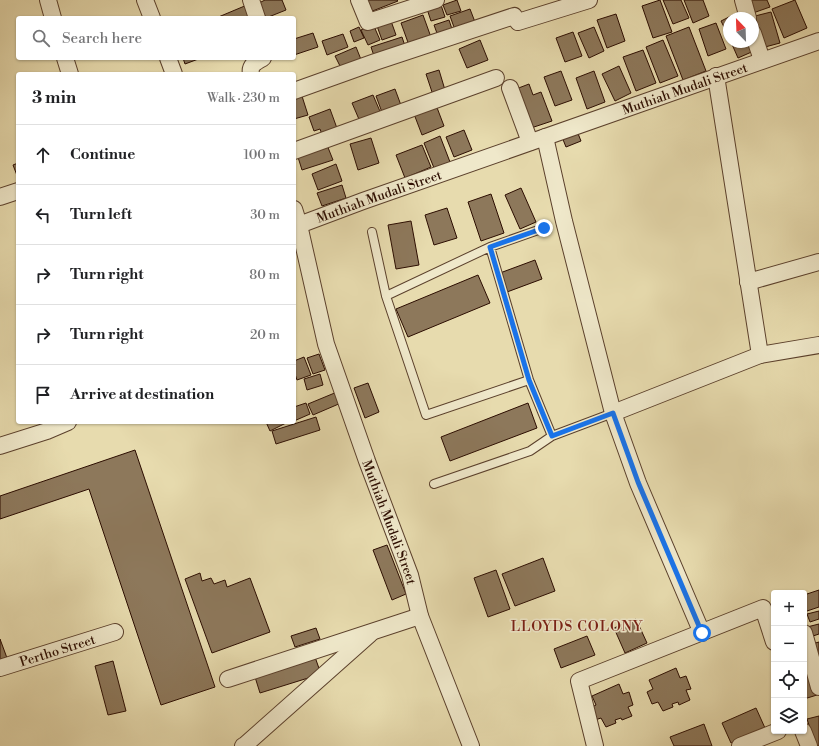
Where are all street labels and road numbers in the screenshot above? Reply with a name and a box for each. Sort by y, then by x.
street label: Muthiah Mudali Street [620,60,750,119]
street label: Muthiah Mudali Street [314,167,444,227]
street label: Muthiah Mudali Street [358,458,419,587]
street label: Pertho Street [18,632,98,670]

